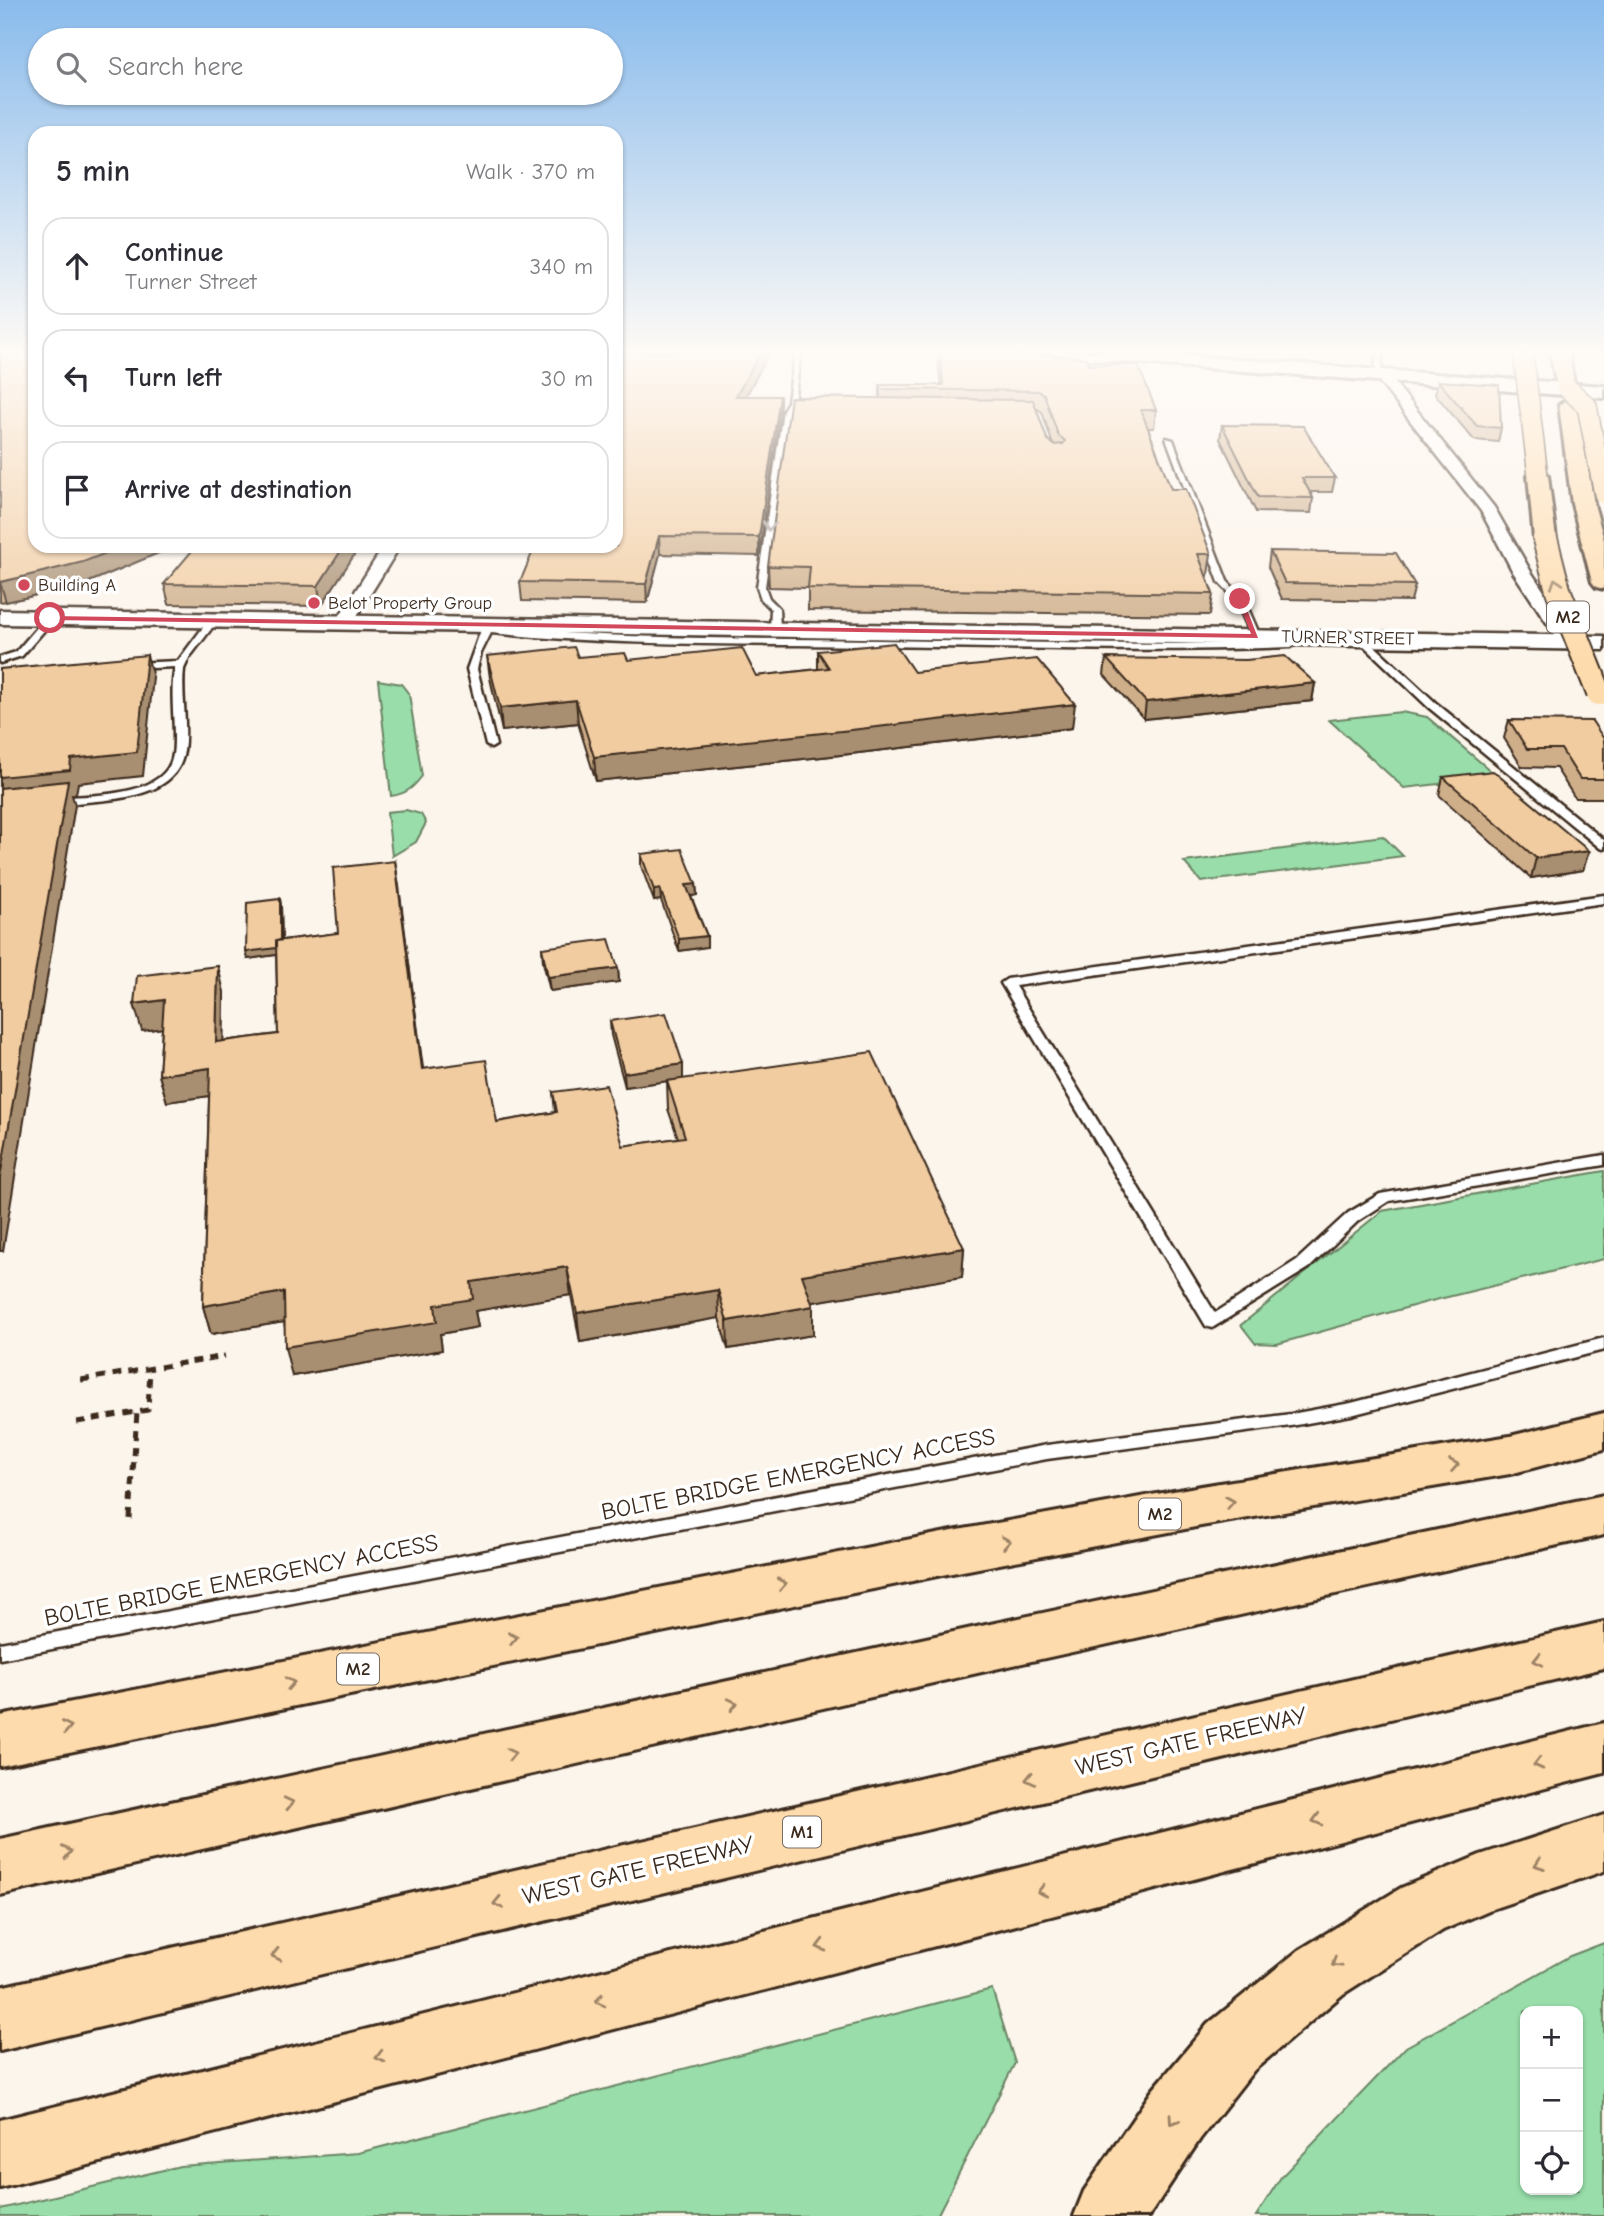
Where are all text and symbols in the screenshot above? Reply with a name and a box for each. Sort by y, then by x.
search box [28,28,623,105]
icon: search [52,48,90,86]
text: Search here [108,52,243,82]
text: 5 min [56,154,130,189]
text: Walk · 370 m [466,158,595,185]
text: Continue [125,238,223,268]
icon: ahead [58,247,96,285]
text: 340 m [530,253,593,280]
text: Turner Street [125,268,257,295]
icon: left [58,359,96,397]
text: Turn left [125,363,222,393]
text: 30 m [541,365,593,392]
icon: arrive [58,471,96,509]
text: Arrive at destination [125,475,352,505]
one-way arrow [762,520,777,532]
place label: Building A [38,575,116,596]
marker: Building A [16,577,32,593]
one-way arrow [1550,578,1565,590]
route end [1224,583,1255,614]
place label: Belot Property Group [328,593,492,614]
marker: Belot Property Group [306,595,322,611]
route start [34,602,65,633]
road number: M2 [1547,602,1589,632]
street label: TURNER STREET [1281,626,1415,650]
street label: BOLTE BRIDGE EMERGENCY ACCESS [599,1422,997,1526]
one-way arrow [1448,1458,1460,1473]
one-way arrow [1224,1495,1236,1510]
road number: M2 [1139,1498,1181,1530]
street label: BOLTE BRIDGE EMERGENCY ACCESS [42,1528,440,1632]
one-way arrow [1000,1535,1012,1550]
one-way arrow [776,1578,788,1593]
one-way arrow [507,1631,519,1646]
one-way arrow [1532,1652,1544,1667]
road number: M2 [337,1653,379,1684]
one-way arrow [284,1676,296,1691]
one-way arrow [727,1698,739,1712]
street label: WEST GATE FREEWAY [1072,1701,1310,1781]
one-way arrow [61,1721,73,1736]
one-way arrow [505,1747,517,1762]
one-way arrow [1532,1756,1544,1770]
one-way arrow [1024,1771,1036,1785]
one-way arrow [283,1797,295,1811]
one-way arrow [1311,1811,1323,1826]
road number: M1 [783,1816,821,1848]
street label: WEST GATE FREEWAY [519,1830,757,1910]
one-way arrow [61,1846,73,1861]
one-way arrow [1534,1856,1546,1870]
one-way arrow [1036,1883,1048,1897]
one-way arrow [492,1895,504,1909]
one-way arrow [815,1938,827,1952]
one-way arrow [271,1946,283,1961]
one-way arrow [1330,1955,1343,1968]
one-way arrow [595,1993,607,2007]
map controls [1520,2006,1583,2195]
button: + [1520,2006,1583,2069]
one-way arrow [374,2049,386,2063]
button: − [1520,2069,1583,2132]
one-way arrow [1169,2112,1181,2125]
button: locate [1520,2132,1583,2195]

